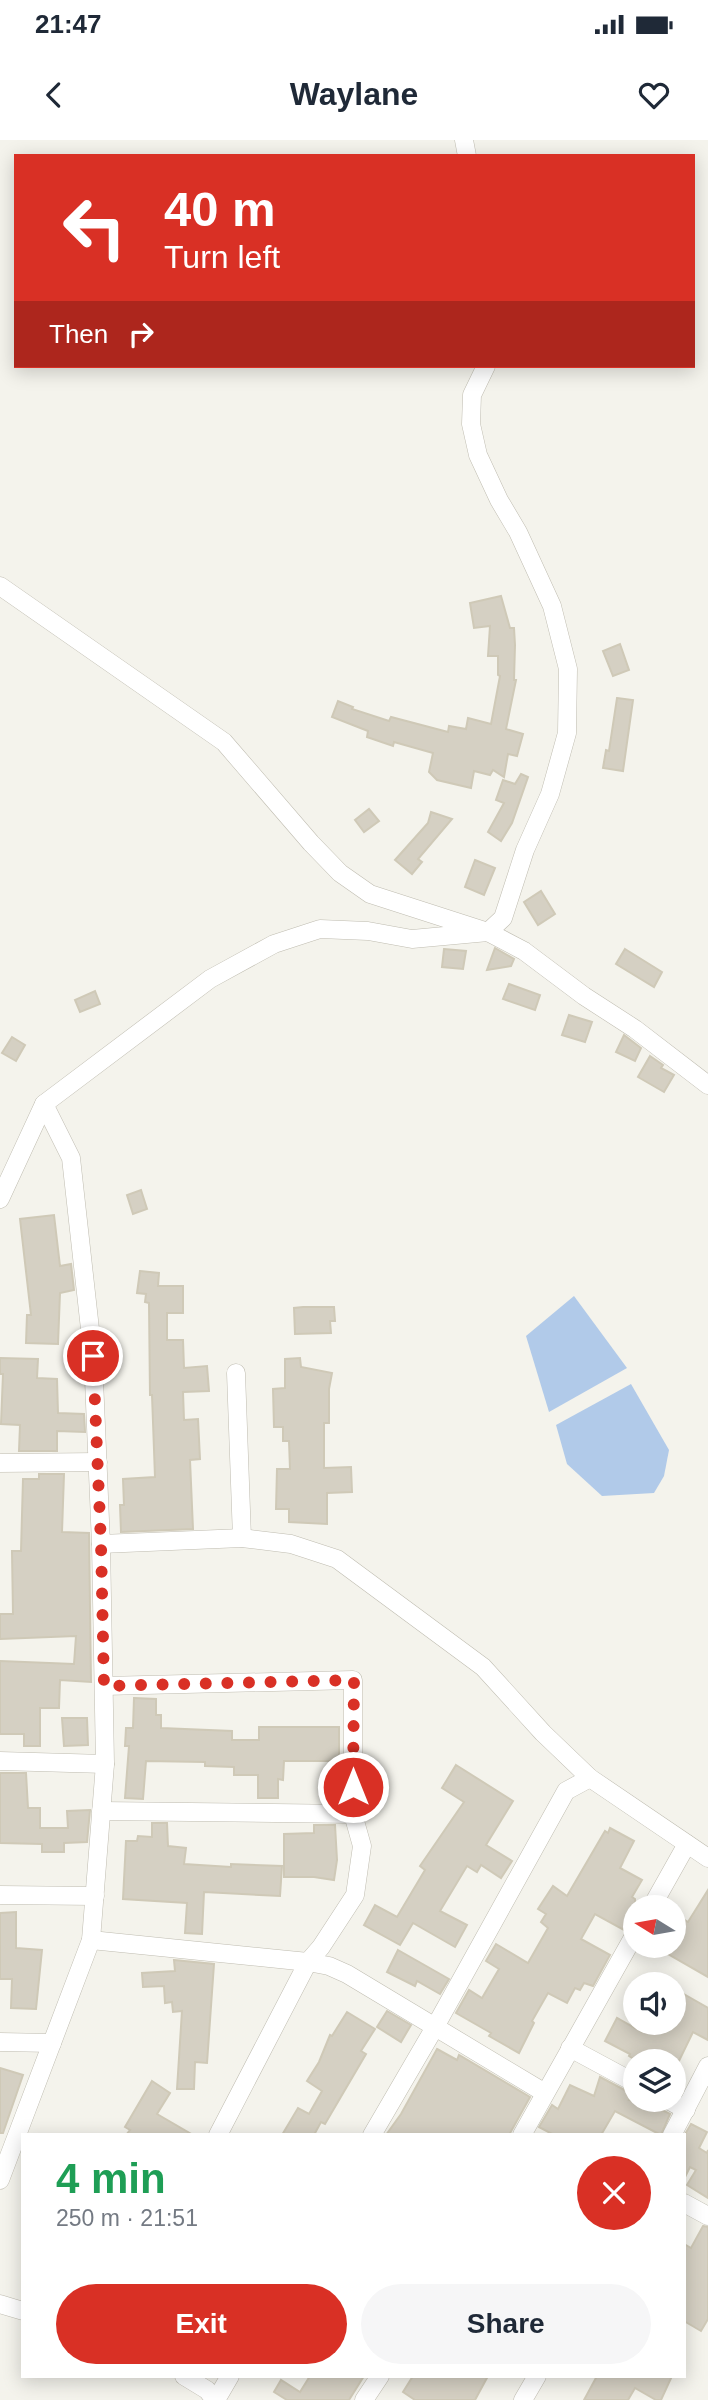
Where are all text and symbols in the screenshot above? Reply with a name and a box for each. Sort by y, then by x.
text: 21:47 [35,9,102,39]
icon: back [35,76,73,114]
text: Waylane [290,76,418,112]
icon: heart [635,76,673,114]
icon: left [49,182,140,273]
text: 40 m [164,182,276,236]
text: Turn left [164,239,280,275]
icon: right [122,315,160,353]
text: Then [49,319,108,349]
pin [63,1326,123,1386]
icon: arrive [74,1337,112,1375]
position arrow [316,1750,390,1824]
north arrow [623,1895,686,1958]
map controls [623,1895,686,2112]
button: sound [623,1972,686,2035]
button: layers [623,2049,686,2112]
text: 4 min [56,2155,166,2202]
button: close [577,2156,651,2230]
text: 250 m · 21:51 [56,2205,198,2231]
button: Exit [56,2284,347,2364]
button: Share [361,2284,651,2364]

